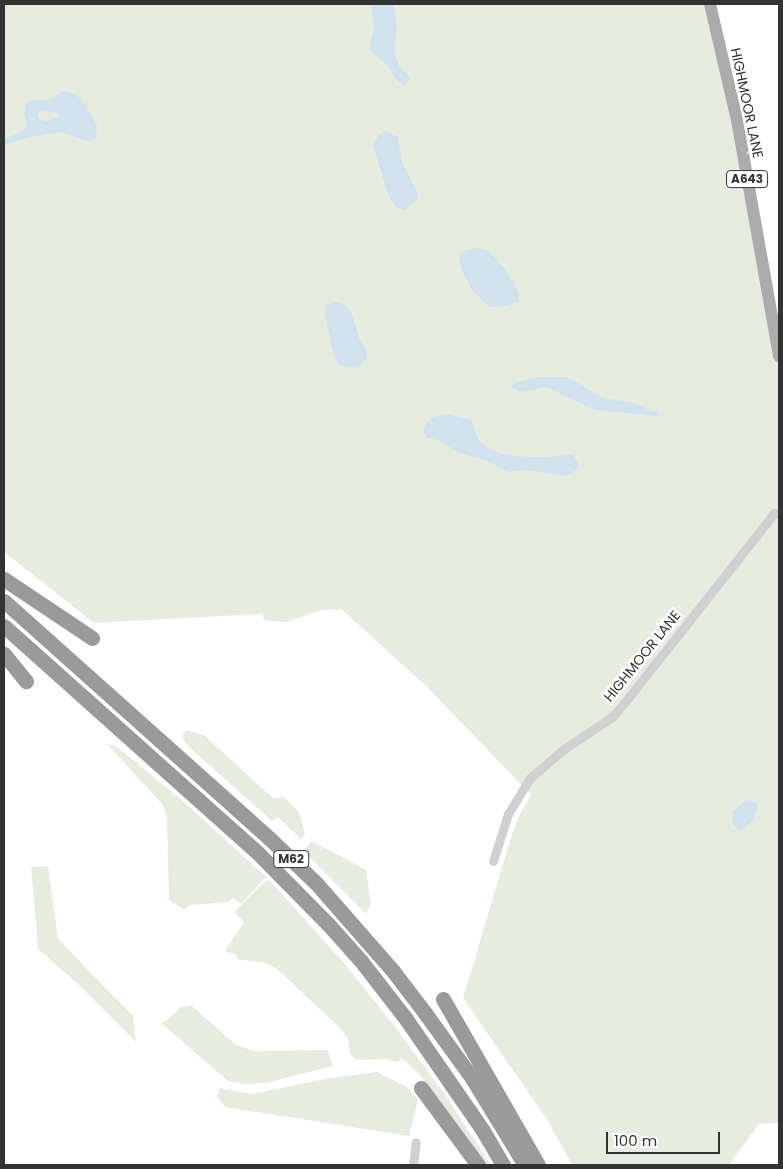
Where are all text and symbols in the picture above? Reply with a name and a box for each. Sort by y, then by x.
street label: HIGHMOOR LANE [727,46,767,160]
road number: A643 [726,170,768,188]
street label: HIGHMOOR LANE [600,607,684,705]
road number: M62 [272,850,310,869]
scale bar [608,1122,722,1154]
text: 100 m [614,1130,657,1151]

